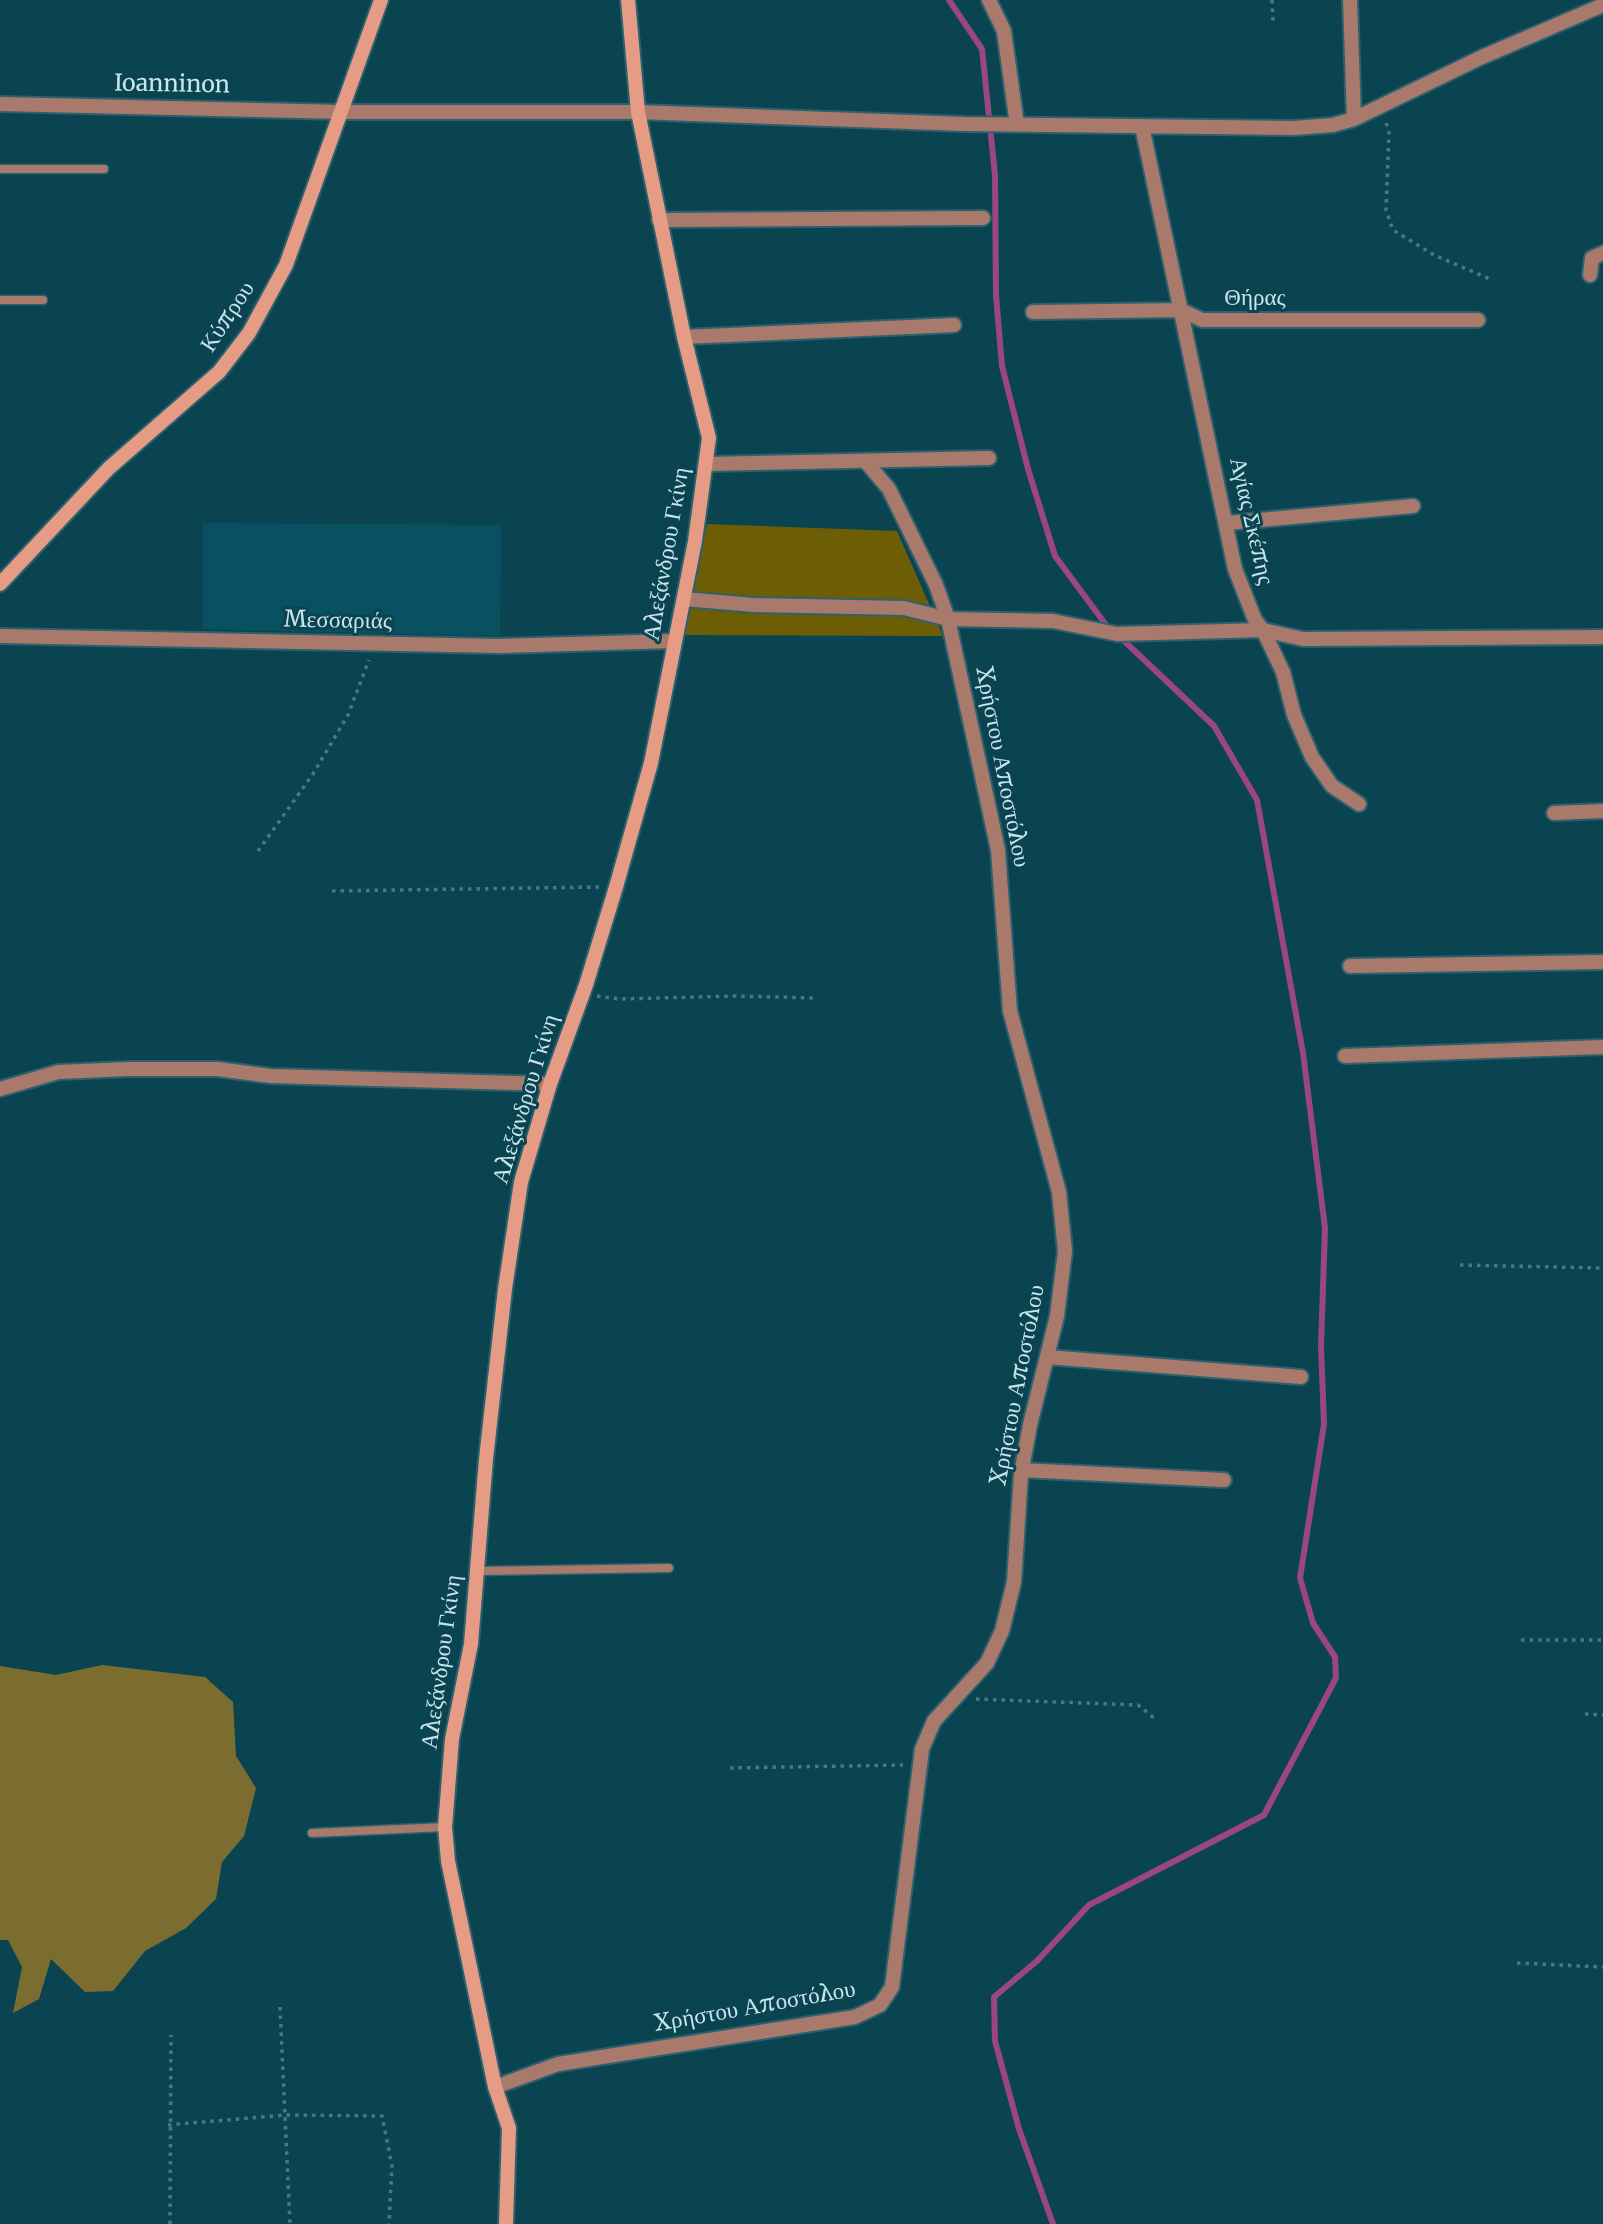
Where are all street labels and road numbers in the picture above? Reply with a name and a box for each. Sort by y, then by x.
street label: Ioanninon [114,70,230,100]
street label: Κύπρου [195,277,261,357]
street label: Θήρας [1224,284,1286,312]
street label: Αγίας Σκέπης [1223,455,1279,587]
street label: Αλεξάνδρου Γκίνη [638,465,696,643]
street label: Μεσσαριάς [284,606,392,636]
street label: Χρήστου Αποστόλου [969,664,1035,870]
street label: Αλεξάνδρου Γκίνη [487,1011,565,1187]
street label: Χρήστου Αποστόλου [985,1282,1051,1488]
street label: Αλεξάνδρου Γκίνη [416,1573,468,1751]
street label: Χρήστου Αποστόλου [652,1976,858,2038]

